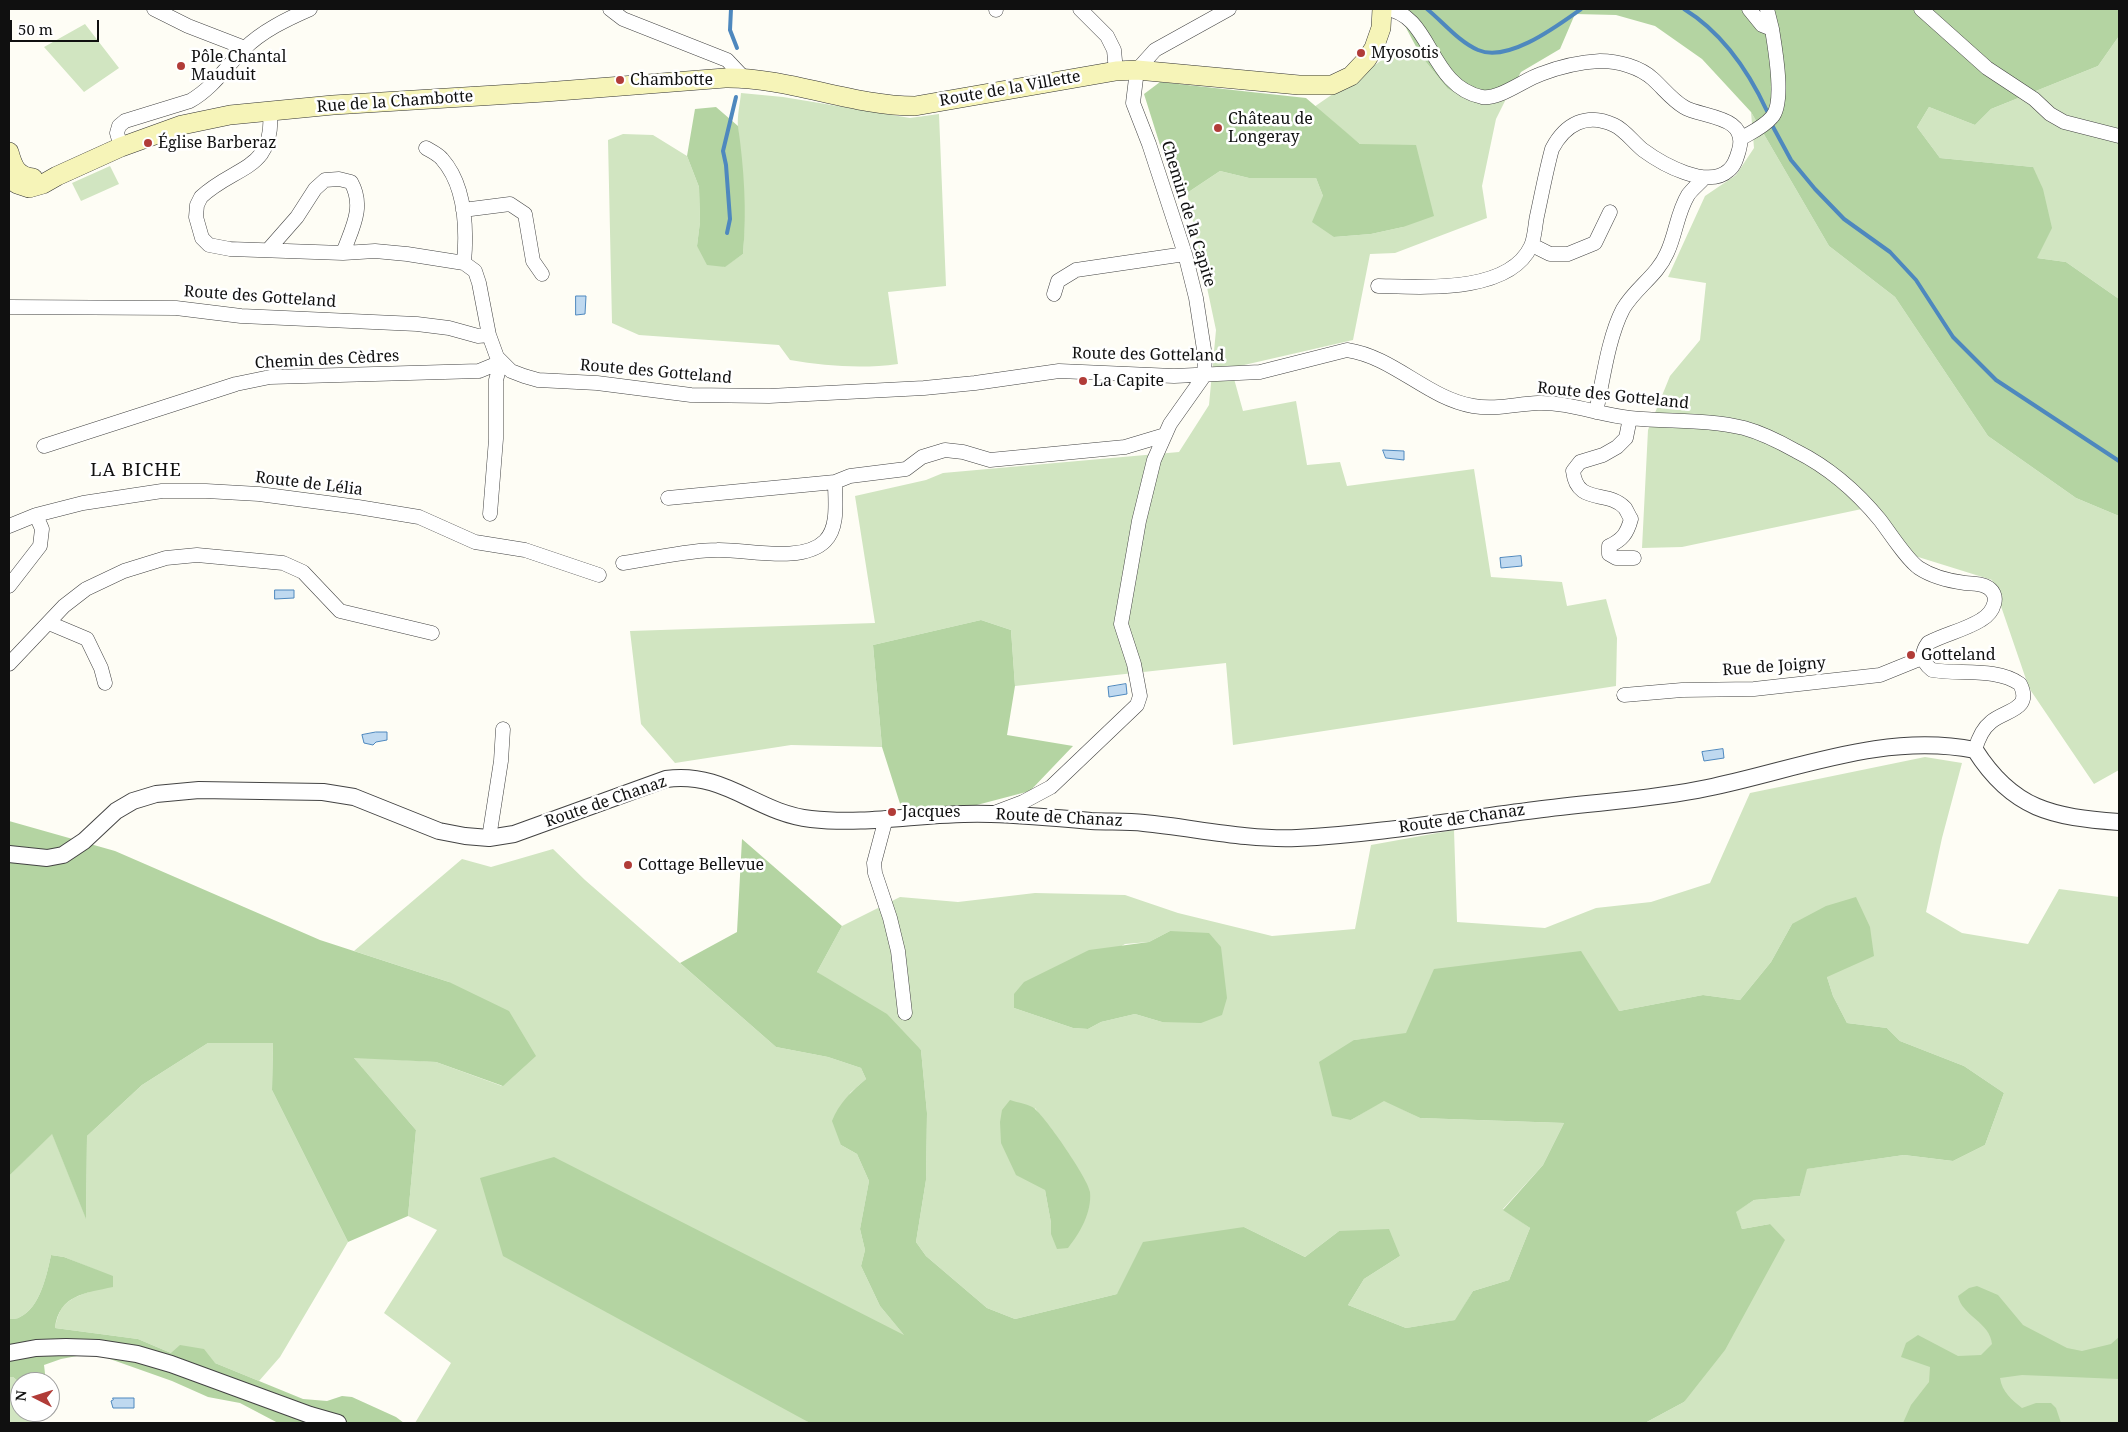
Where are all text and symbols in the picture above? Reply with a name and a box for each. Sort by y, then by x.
scale bar [12,10,101,42]
text: 50 m [18,19,53,39]
place label: Myosotis [1371,43,1439,63]
place label: Pôle Chantal Mauduit [191,47,286,85]
marker: Myosotis [1355,47,1367,59]
marker: Pôle Chantal Mauduit [175,60,187,72]
street label: Route de la Villette [938,67,1082,111]
place label: Chambotte [630,70,713,90]
marker: Chambotte [614,74,626,86]
street label: Rue de la Chambotte [316,87,474,117]
place label: Château de Longeray [1228,109,1313,147]
marker: Château de Longeray [1212,122,1224,134]
place label: Église Barberaz [158,133,276,153]
marker: Église Barberaz [142,137,154,149]
street label: Chemin de la Capite [1157,139,1219,289]
street label: Route des Gotteland [183,282,337,312]
street label: Route des Gotteland [1072,344,1224,366]
street label: Chemin des Cèdres [254,347,400,373]
street label: Route des Gotteland [579,356,733,388]
place label: La Capite [1093,371,1164,391]
marker: La Capite [1077,375,1089,387]
street label: Route des Gotteland [1536,378,1690,414]
district label: LA BICHE [89,460,183,482]
street label: Route de Lélia [254,468,364,500]
place label: Gotteland [1921,645,1996,665]
marker: Gotteland [1905,649,1917,661]
street label: Rue de Joigny [1722,654,1826,680]
street label: Route de Chanaz [543,772,669,832]
street label: Route de Chanaz [1398,801,1526,837]
place label: Jacques [902,802,960,822]
street label: Route de Chanaz [995,805,1123,831]
marker: Jacques [886,806,898,818]
place label: Cottage Bellevue [638,855,764,875]
marker: Cottage Bellevue [622,859,634,871]
north arrow [10,1372,60,1422]
text: N [11,1389,30,1402]

